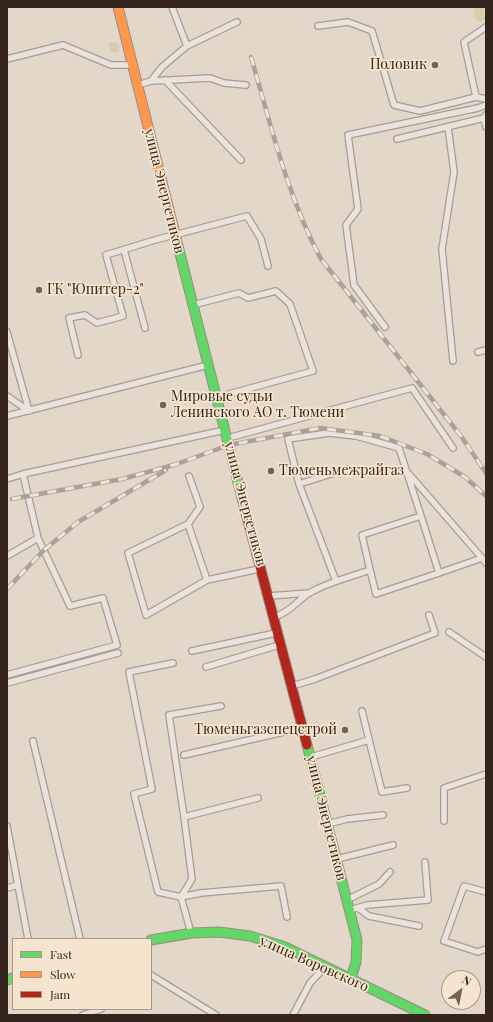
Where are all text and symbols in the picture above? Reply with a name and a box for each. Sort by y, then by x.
place label: Половик [370,57,427,73]
marker: Половик [430,60,440,70]
street label: улица Энергетиков [140,127,188,255]
place label: ГК "Юпитер-2" [47,282,144,298]
marker: ГК "Юпитер-2" [34,285,44,295]
place label: Мировые судьи Ленинского АО т. Тюмени [171,389,344,422]
marker: Мировые судьи Ленинского АО т. Тюмени [158,400,168,410]
street label: улица Энергетиков [220,440,270,568]
place label: Тюменьмежрайгаз [279,463,404,479]
marker: Тюменьмежрайгаз [266,466,276,476]
place label: Тюменьгазспецстрой [194,722,337,738]
marker: Тюменьгазспецстрой [340,725,350,735]
street label: улица Энергетиков [302,754,350,882]
street label: улица Воровского [257,932,371,996]
legend [12,938,152,1010]
text: Fast [50,946,72,962]
text: Slow [50,966,76,982]
north arrow [441,970,481,1010]
text: N [460,972,474,989]
text: Jam [50,986,70,1002]

